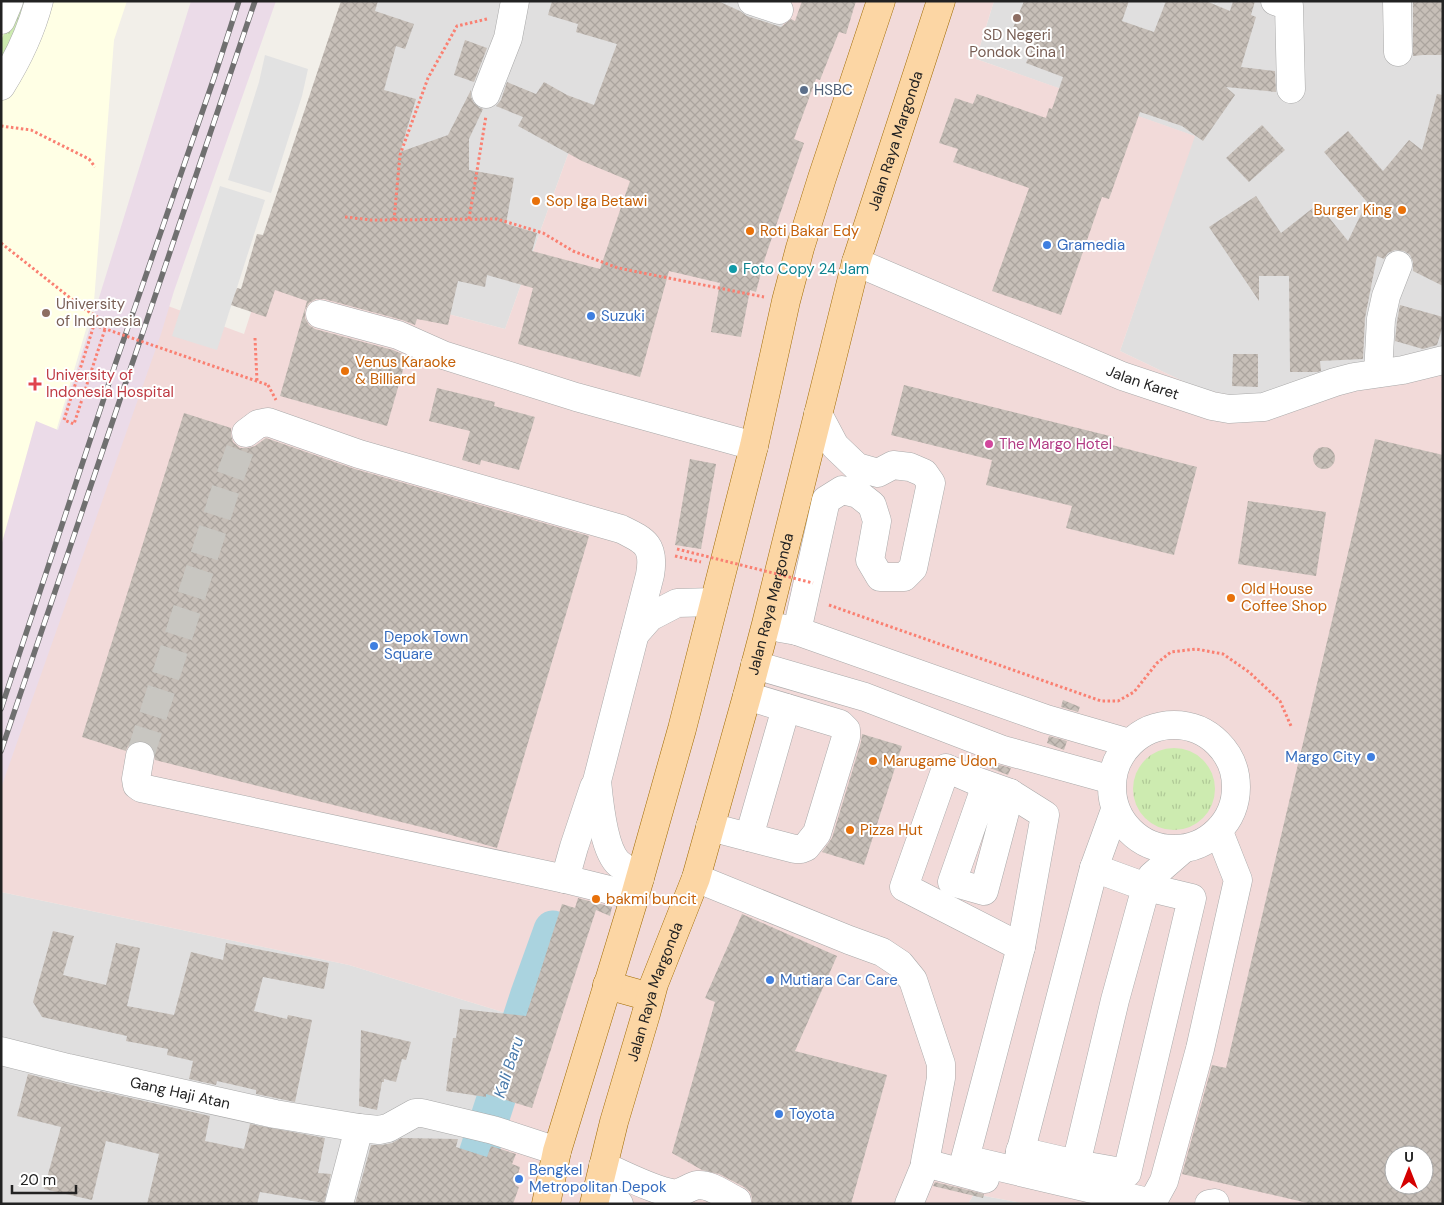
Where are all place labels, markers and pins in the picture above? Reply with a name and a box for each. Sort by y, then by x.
marker: SD Negeri Pondok Cina 1 [1011,12,1023,24]
place label: SD Negeri Pondok Cina 1 [969,25,1065,62]
place label: HSBC [814,80,853,100]
marker: HSBC [798,84,810,96]
place label: Sop Iga Betawi [546,191,647,211]
marker: Sop Iga Betawi [530,195,542,207]
place label: Burger King [1314,200,1392,220]
marker: Burger King [1396,204,1408,216]
place label: Roti Bakar Edy [760,221,860,241]
marker: Roti Bakar Edy [744,225,756,237]
place label: Gramedia [1057,235,1125,255]
marker: Gramedia [1041,239,1053,251]
place label: Foto Copy 24 Jam [743,259,869,279]
marker: Foto Copy 24 Jam [727,263,739,275]
place label: University of Indonesia [56,294,141,331]
place label: Suzuki [601,306,645,326]
marker: University of Indonesia [40,307,52,319]
marker: Suzuki [585,310,597,322]
place label: Venus Karaoke & Billiard [355,352,456,389]
place label: University of Indonesia Hospital [46,365,174,402]
marker: Venus Karaoke & Billiard [339,365,351,377]
marker: University of Indonesia Hospital [28,377,42,391]
place label: The Margo Hotel [999,434,1112,454]
marker: The Margo Hotel [983,438,995,450]
place label: Old House Coffee Shop [1241,579,1327,616]
marker: Old House Coffee Shop [1225,592,1237,604]
place label: Depok Town Square [384,627,468,664]
marker: Depok Town Square [368,640,380,652]
place label: Margo City [1285,747,1362,767]
place label: Marugame Udon [883,751,997,771]
marker: Margo City [1365,751,1377,763]
marker: Marugame Udon [867,755,879,767]
place label: Pizza Hut [860,820,923,840]
marker: Pizza Hut [844,824,856,836]
place label: bakmi buncit [606,889,697,909]
marker: bakmi buncit [590,893,602,905]
place label: Mutiara Car Care [780,970,898,990]
marker: Mutiara Car Care [764,974,776,986]
place label: Toyota [789,1104,835,1124]
marker: Toyota [773,1108,785,1120]
place label: Bengkel Metropolitan Depok [529,1160,667,1197]
marker: Bengkel Metropolitan Depok [513,1173,525,1185]

